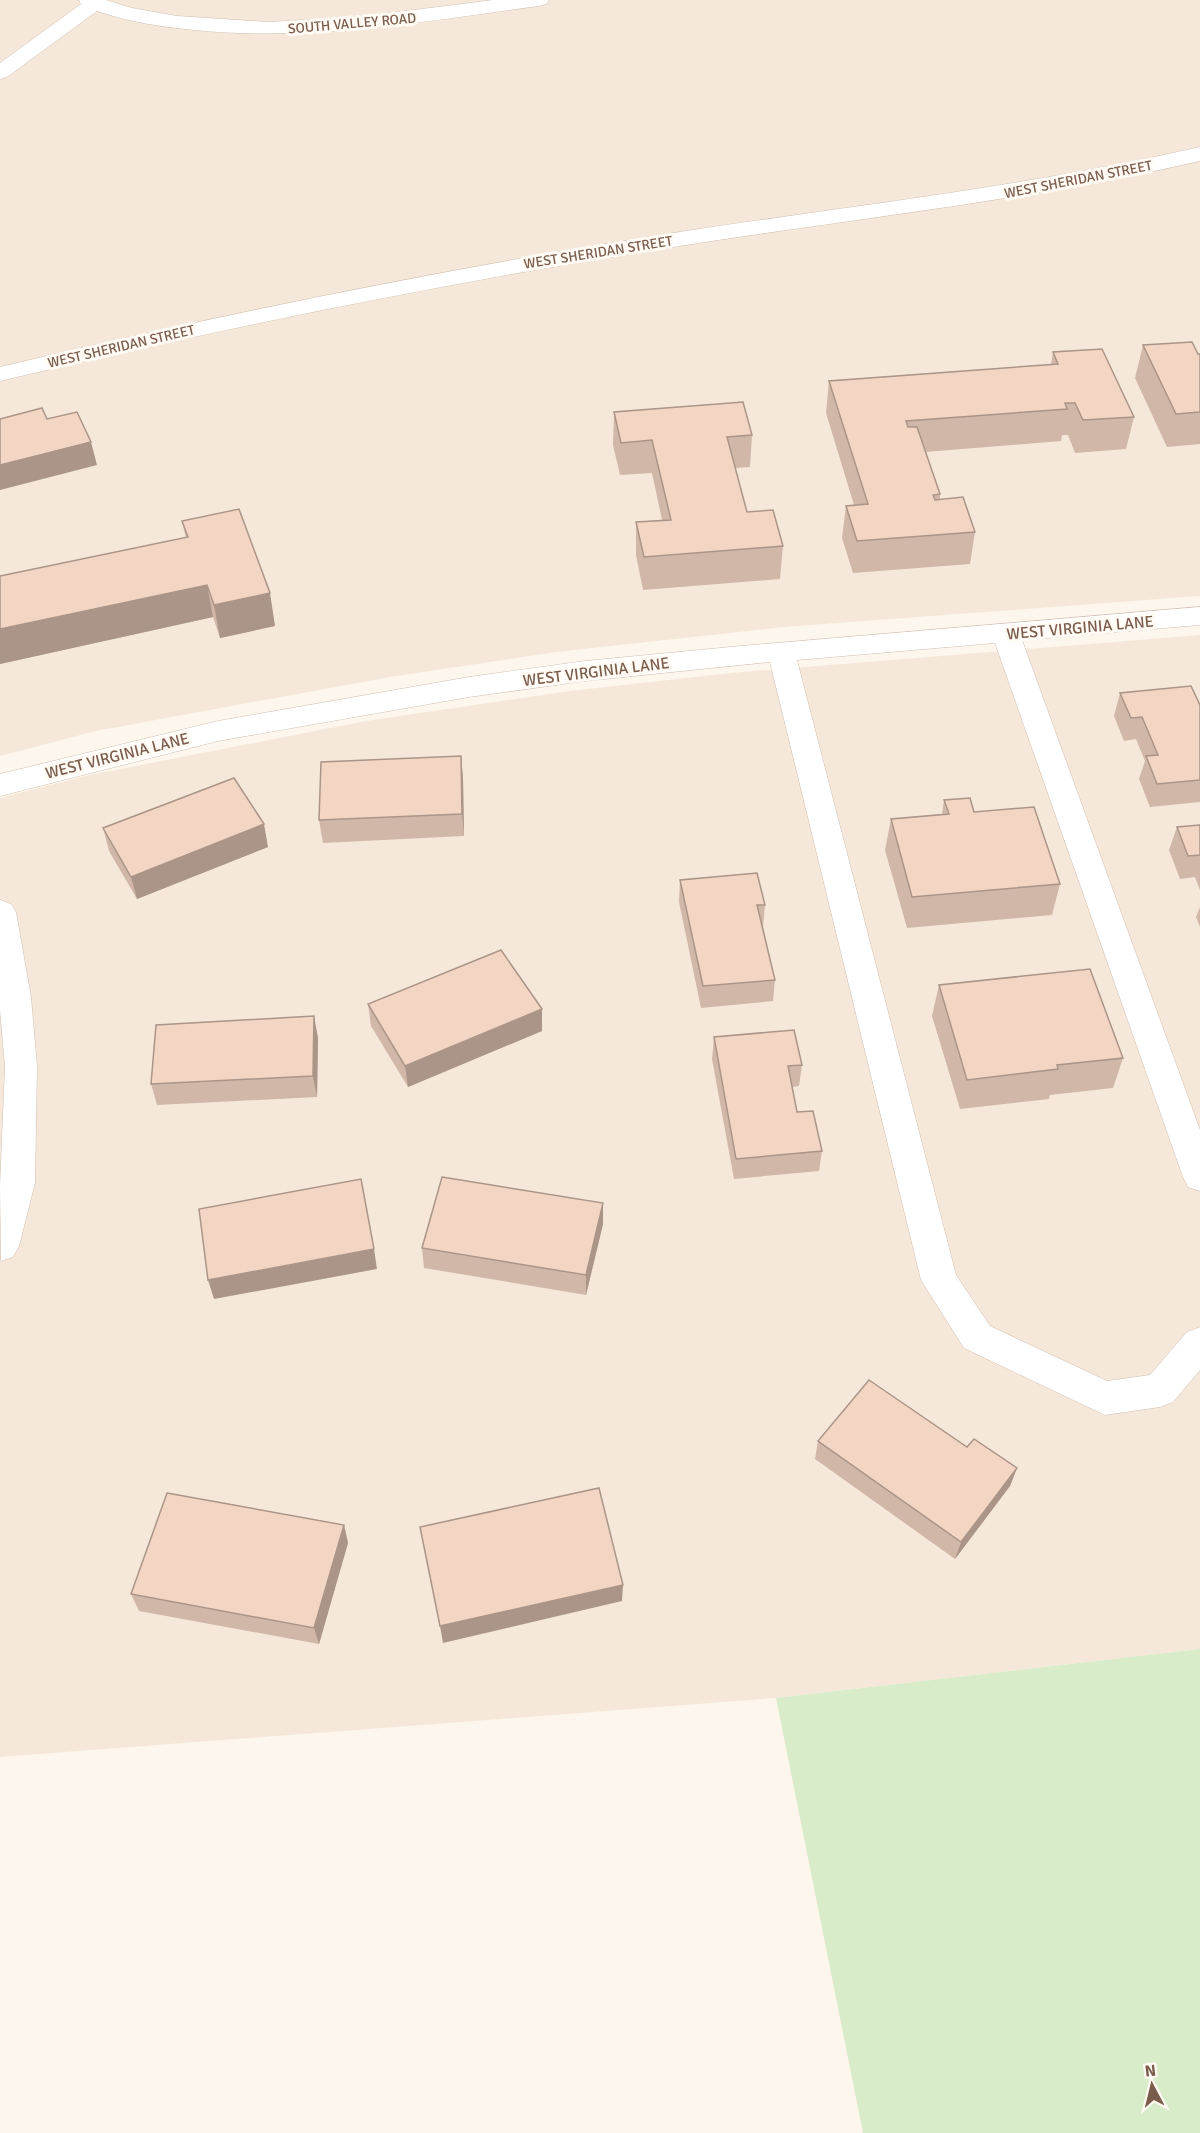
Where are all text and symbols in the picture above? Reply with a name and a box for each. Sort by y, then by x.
street label: SOUTH VALLEY ROAD [287,9,417,38]
street label: WEST SHERIDAN STREET [1003,157,1154,202]
street label: WEST SHERIDAN STREET [523,232,674,273]
street label: WEST SHERIDAN STREET [46,321,196,372]
street label: WEST VIRGINIA LANE [1006,612,1154,644]
street label: WEST VIRGINIA LANE [522,653,671,691]
street label: WEST VIRGINIA LANE [43,728,191,784]
north arrow [1122,2055,1182,2115]
text: N [1144,2061,1157,2082]

